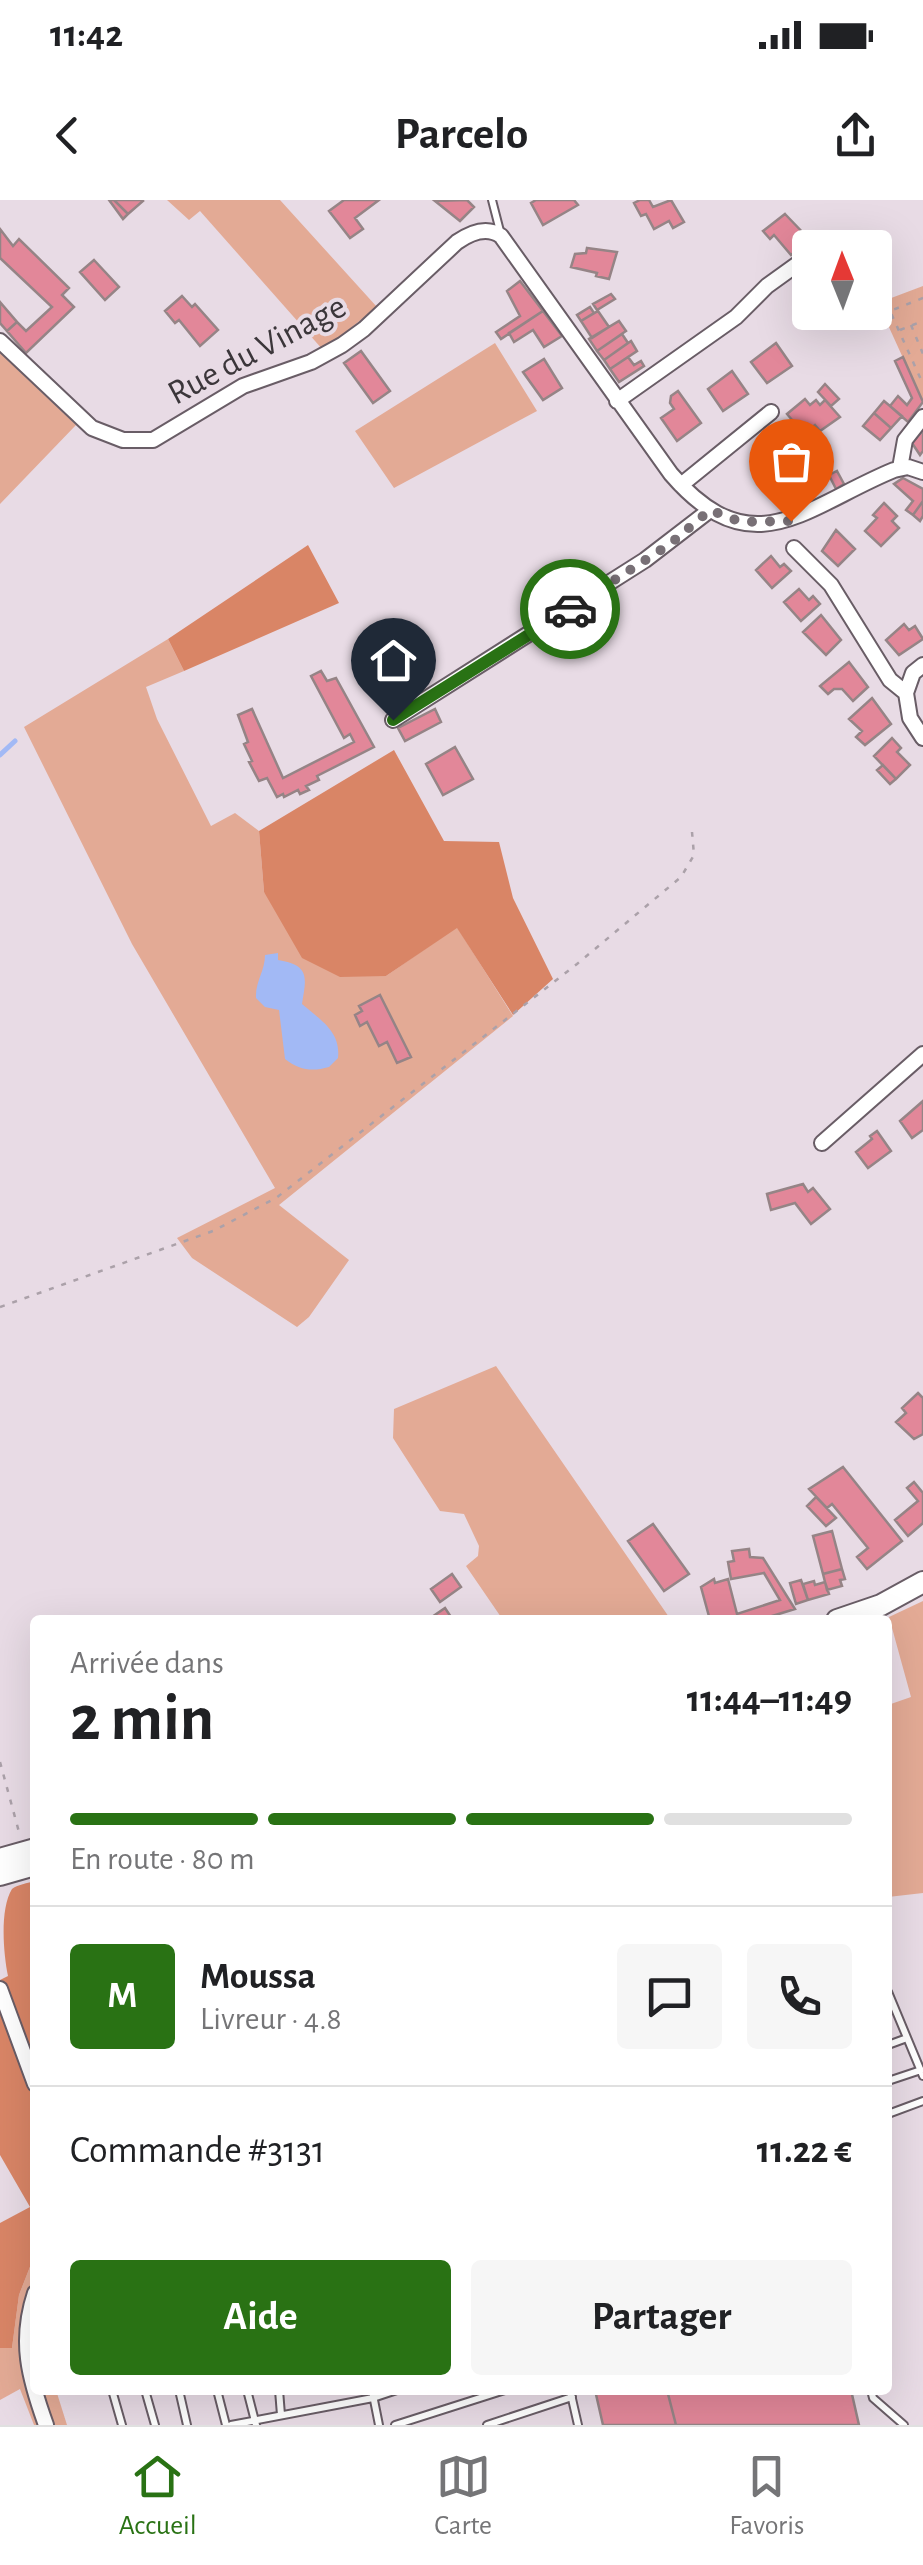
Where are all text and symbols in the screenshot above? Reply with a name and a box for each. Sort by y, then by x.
text: 11:42 [50,16,123,54]
icon: back [40,108,95,163]
icon: share [828,108,883,163]
text: Parcelo [395,112,528,157]
north arrow [792,230,892,330]
map controls [792,230,892,330]
street label: Rue du Vinage [162,289,352,411]
pin [749,419,834,522]
icon: bag [764,434,819,489]
courier [520,559,620,659]
icon: car [543,582,598,637]
pin [351,618,436,721]
icon: home [366,633,421,688]
text: Arrivée dans [70,1647,224,1679]
text: 11:44–11:49 [687,1681,852,1719]
text: 2 min [70,1687,214,1752]
text: En route · 80 m [70,1843,255,1875]
button: chat [617,1944,722,2049]
button: phone [747,1944,852,2049]
text: Moussa [200,1958,316,1996]
text: M [107,1977,138,2015]
text: Livreur · 4.8 [200,2003,342,2035]
text: Commande #3131 [70,2132,325,2170]
text: 11.22 € [757,2132,852,2170]
button: Aide [70,2260,451,2375]
button: Partager [471,2260,852,2375]
tab: Accueil [119,2449,197,2543]
tab: Carte [434,2449,492,2543]
tab: Favoris [729,2449,804,2543]

